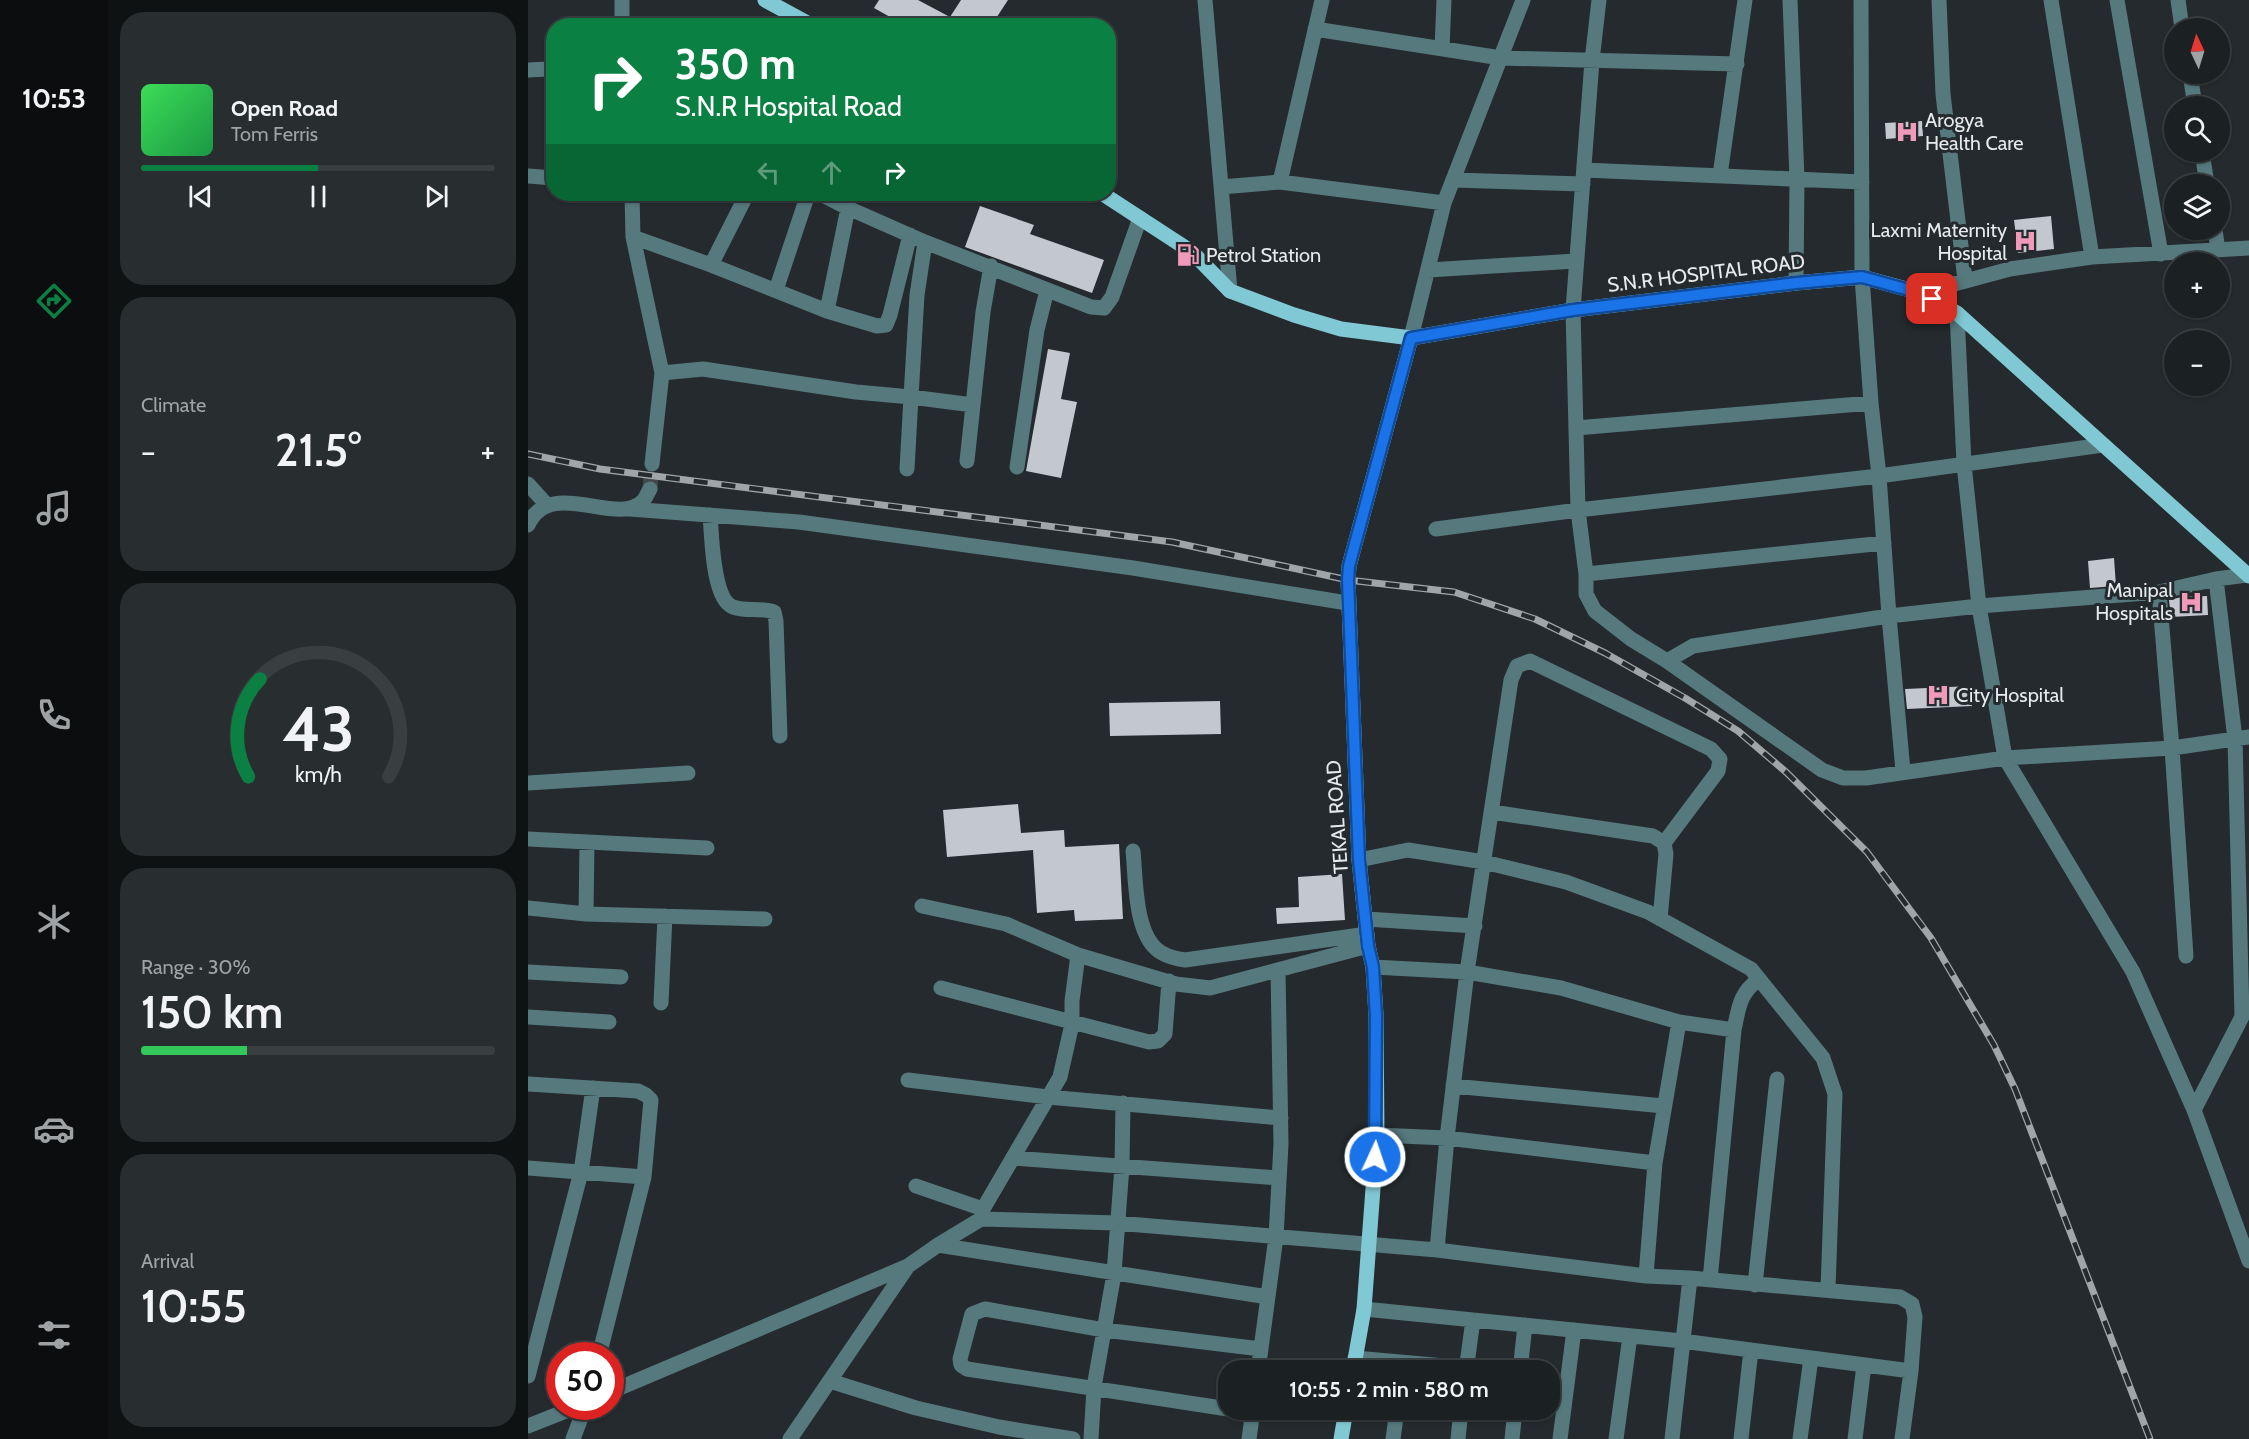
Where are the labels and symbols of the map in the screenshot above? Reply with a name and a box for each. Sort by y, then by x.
north arrow [2164,18,2230,84]
place label: Arogya Health Care [1925,108,2024,155]
hospital icon: Arogya Health Care [1894,119,1920,145]
place label: Laxmi Maternity Hospital [1871,218,2007,265]
hospital icon: Laxmi Maternity Hospital [2012,228,2038,254]
fuel station icon: Petrol Station [1175,242,1201,268]
place label: Petrol Station [1206,243,1321,267]
street label: S.N.R HOSPITAL ROAD [1606,249,1806,297]
pin [1906,273,1957,324]
place label: Manipal Hospitals [2095,578,2173,625]
hospital icon: Manipal Hospitals [2178,589,2204,615]
hospital icon: City Hospital [1925,682,1951,708]
place label: City Hospital [1956,683,2064,707]
street label: TEKAL ROAD [1321,759,1353,875]
position arrow [1343,1125,1407,1189]
speed limit sign: 50 [546,1342,624,1420]

